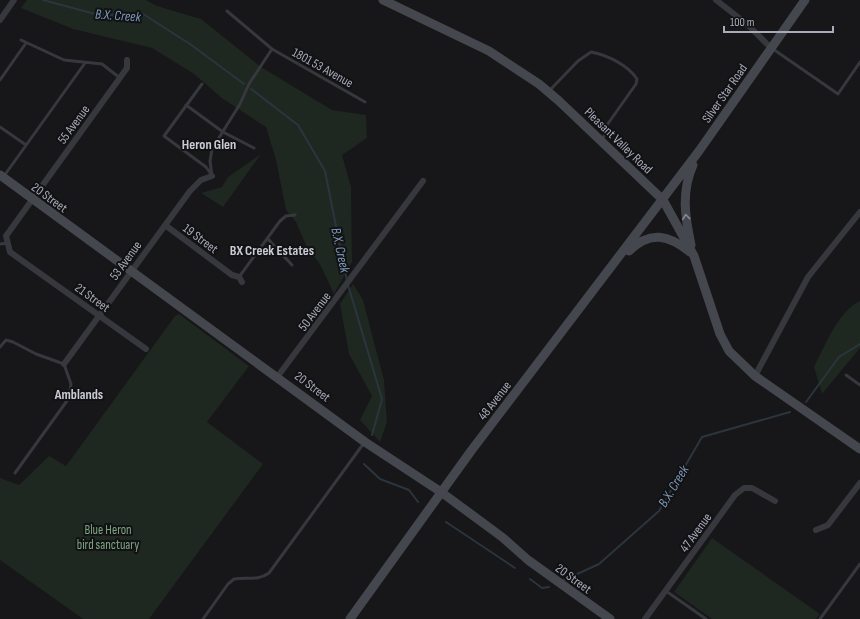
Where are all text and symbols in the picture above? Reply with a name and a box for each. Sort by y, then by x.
water label: B.X. Creek [95,5,142,26]
scale bar [724,8,833,34]
text: 100 m [730,15,755,30]
street label: 1801 53 Avenue [289,45,356,91]
street label: Silver Star Road [699,61,751,126]
street label: 55 Avenue [54,102,93,147]
street label: Pleasant Valley Road [581,104,656,177]
district label: Heron Glen [182,136,236,153]
street label: 20 Street [28,179,71,216]
one-way arrow [682,214,691,220]
street label: 19 Street [180,220,221,257]
water label: B.X. Creek [327,226,354,275]
street label: 53 Avenue [106,238,145,283]
district label: BX Creek Estates [230,242,314,259]
street label: 21 Street [72,280,113,316]
street label: 50 Avenue [295,289,335,334]
street label: 20 Street [291,368,333,405]
street label: 48 Avenue [475,378,515,423]
district label: Amblands [54,386,103,403]
water label: B.X. Creek [654,462,693,510]
street label: 47 Avenue [676,510,715,555]
park label: Blue Heron bird sanctuary [77,522,139,553]
street label: 20 Street [552,560,595,597]

